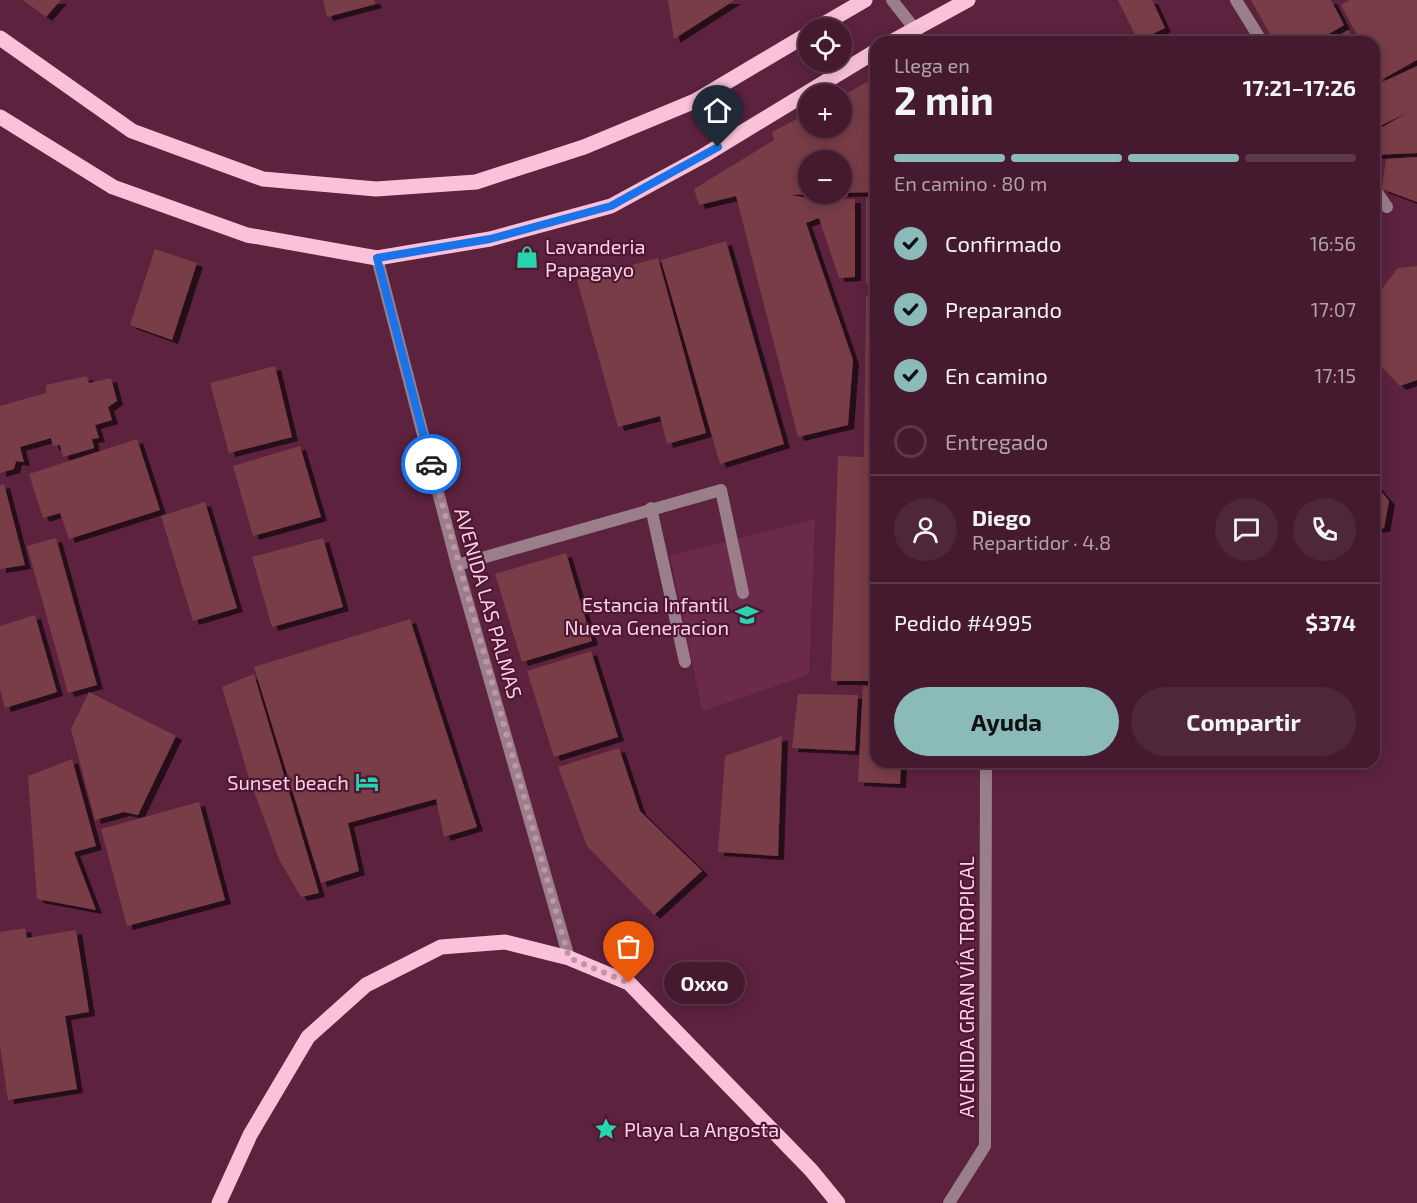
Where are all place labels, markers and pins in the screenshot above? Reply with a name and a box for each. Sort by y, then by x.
pin [692,85,743,147]
place label: Lavanderia Papagayo [545,234,646,281]
shop icon: Lavanderia Papagayo [514,244,540,270]
place label: Estancia Infantil Nueva Generacion [565,592,729,639]
school or university icon: Estancia Infantil Nueva Generacion [734,602,760,628]
hotel icon: Sunset beach [354,769,380,795]
place label: Sunset beach [227,770,349,794]
pin [603,921,654,983]
callout: Oxxo [665,962,746,1004]
place icon: Playa La Angosta [593,1116,619,1142]
place label: Playa La Angosta [624,1117,779,1141]

